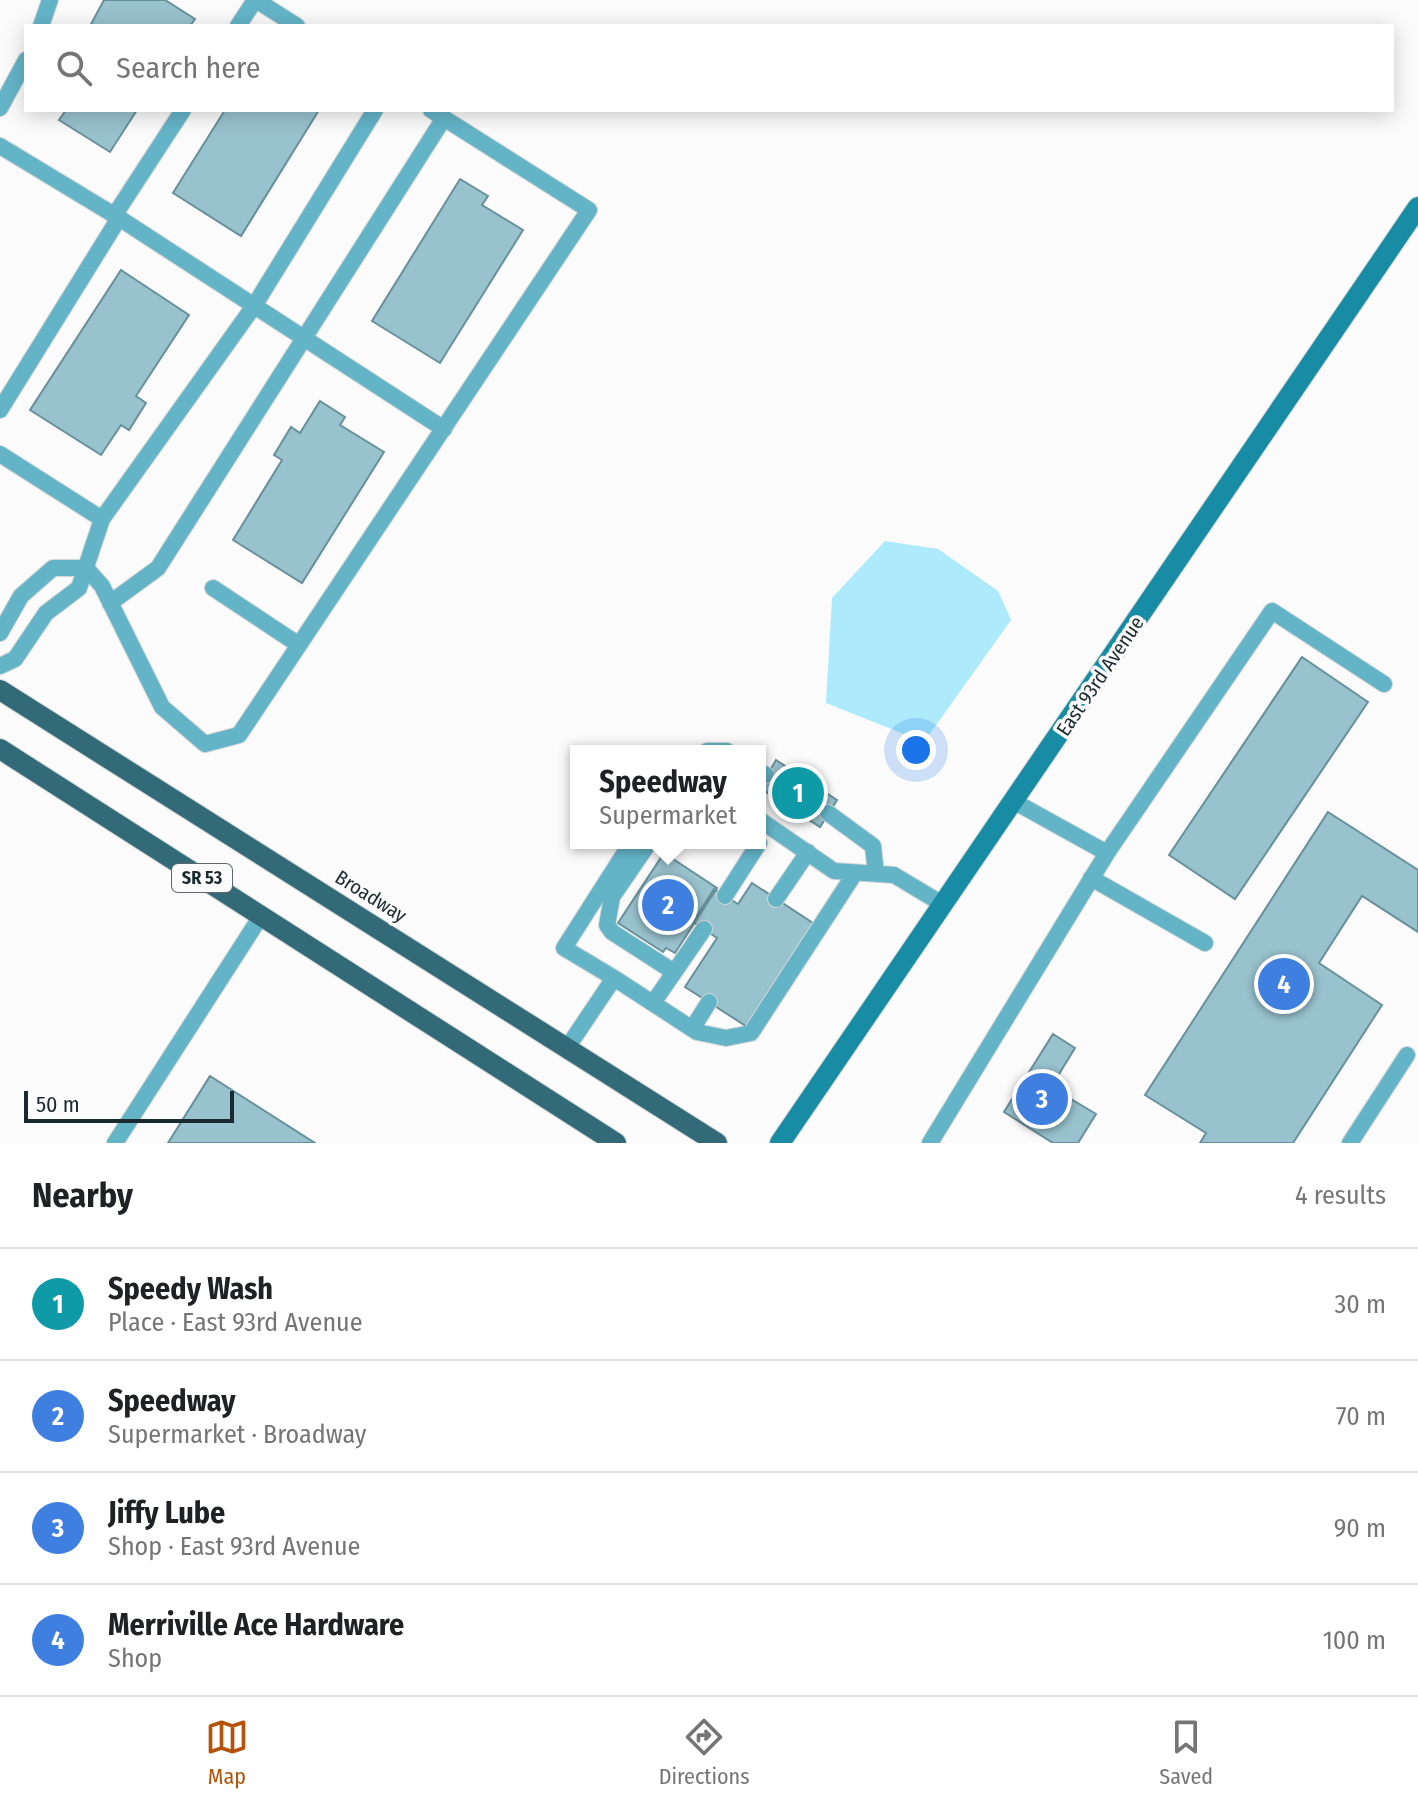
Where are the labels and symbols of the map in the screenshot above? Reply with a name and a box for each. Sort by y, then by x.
street label: East 93rd Avenue [1051,612,1149,740]
your location [896,730,936,770]
pin: 1 [772,763,824,823]
road number: SR 53 [172,864,232,892]
street label: Broadway [331,865,411,927]
pin: 2 [642,875,694,935]
pin: 4 [1258,954,1310,1014]
pin: 3 [1016,1069,1068,1129]
scale bar [24,1087,234,1123]

